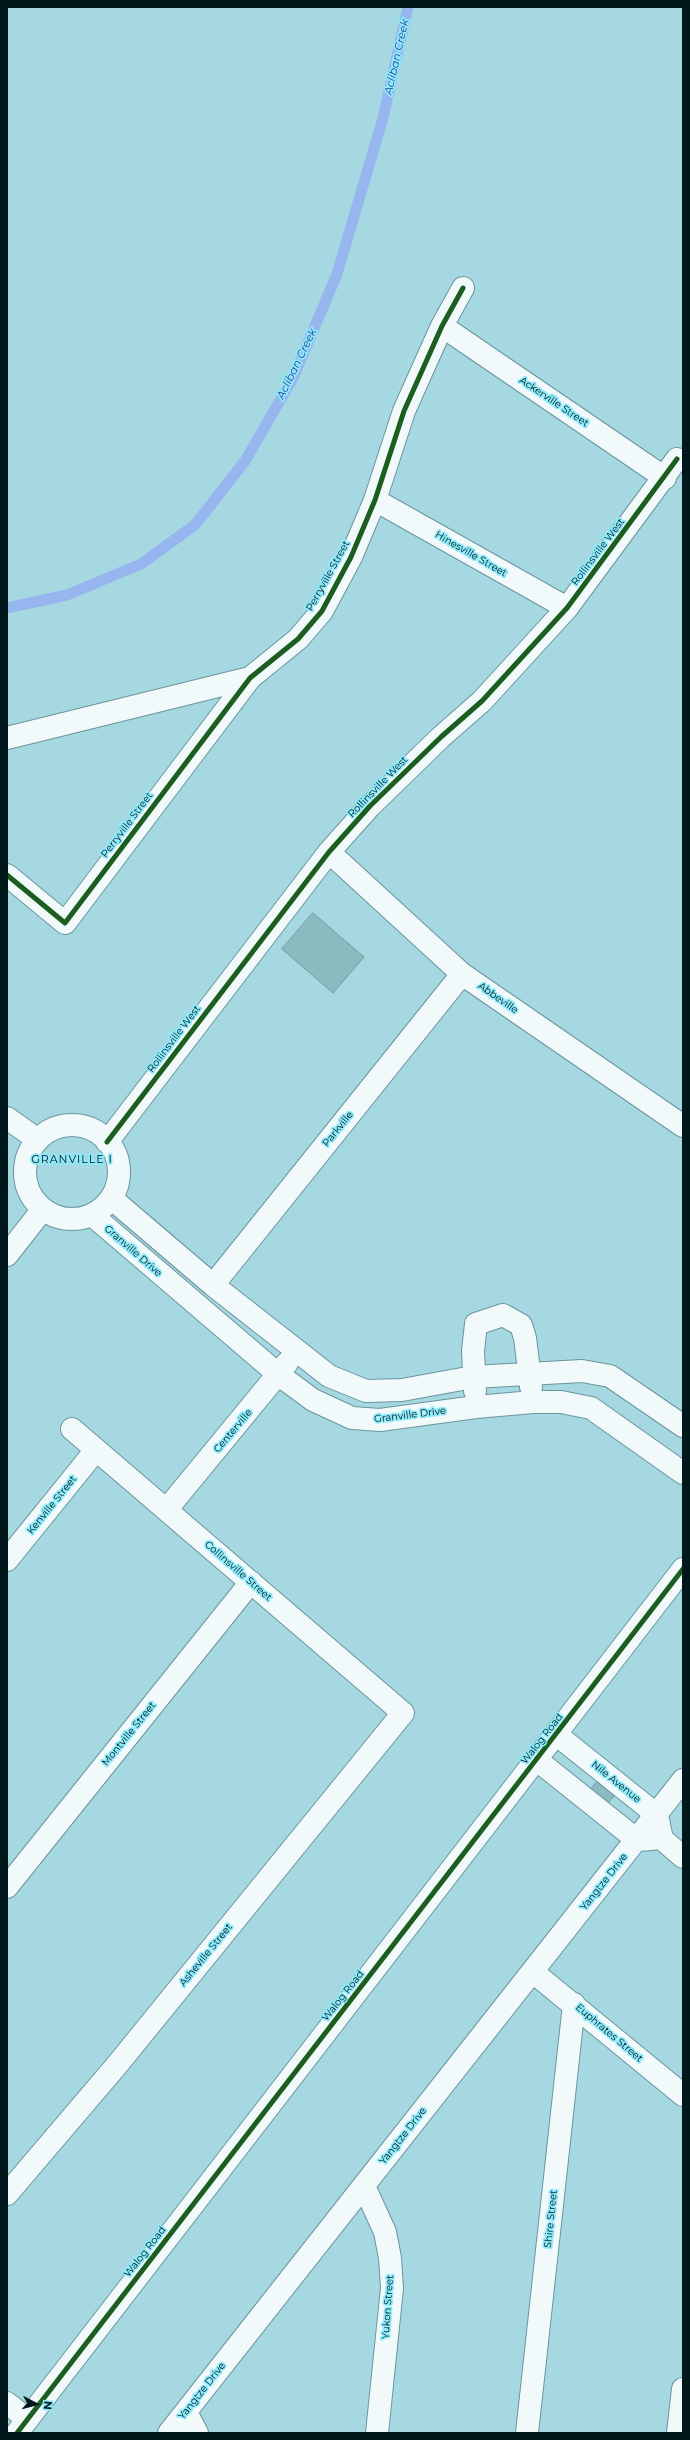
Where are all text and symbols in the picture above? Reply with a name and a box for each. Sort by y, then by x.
water label: Acliban Creek [382,18,412,96]
water label: Acliban Creek [274,326,320,402]
street label: Ackerville Street [517,374,591,430]
street label: Rollinsville West [569,516,627,588]
street label: Hinesville Street [433,529,509,579]
street label: Perryville Street [304,539,352,613]
street label: Rollinsville West [346,754,410,820]
street label: Perryville Street [99,790,155,860]
street label: Abbeville [476,980,520,1016]
street label: Rollinsville West [145,1003,203,1075]
street label: Parkville [320,1109,356,1149]
district label: GRANVILLE I [31,1153,113,1167]
street label: Granville Drive [102,1223,164,1279]
street label: Granville Drive [373,1405,447,1425]
street label: Centerville [211,1407,255,1455]
street label: Kenville Street [25,1473,79,1537]
street label: Collinsville Street [202,1539,274,1603]
street label: Montville Street [100,1700,158,1768]
street label: Walog Road [518,1711,566,1767]
street label: Nile Avenue [589,1758,643,1806]
street label: Yangtze Drive [578,1851,630,1913]
street label: Asheville Street [177,1921,235,1989]
street label: Walog Road [319,1968,367,2024]
street label: Euphrates Street [573,2001,645,2065]
street label: Yangtze Drive [377,2105,429,2167]
street label: Shire Street [542,2189,560,2249]
street label: Walog Road [121,2224,169,2280]
street label: Yukon Street [380,2274,396,2340]
street label: Yangtze Drive [176,2360,228,2422]
north arrow [16,2384,56,2424]
text: N [41,2400,55,2410]

